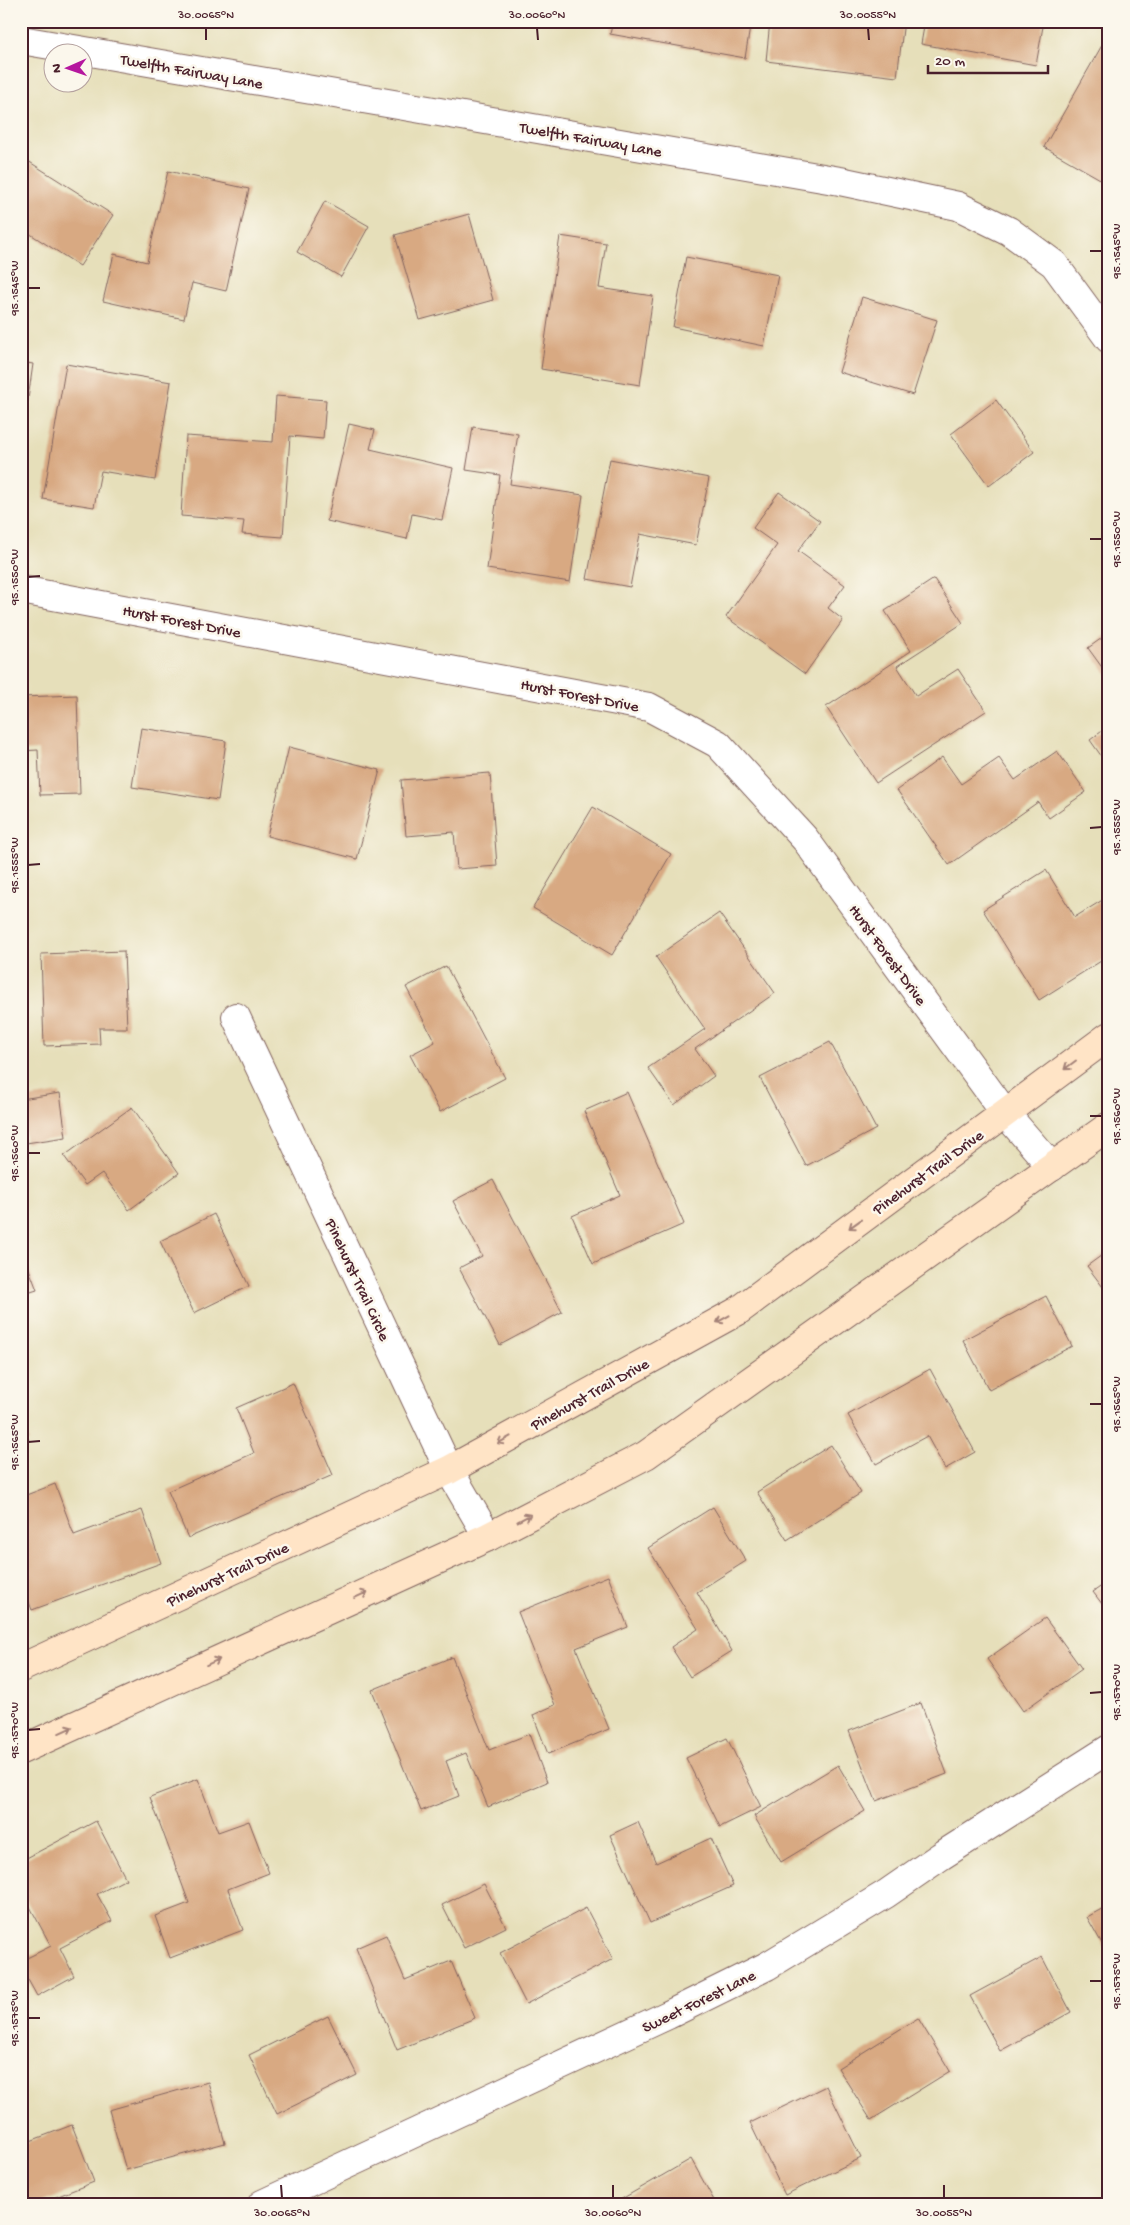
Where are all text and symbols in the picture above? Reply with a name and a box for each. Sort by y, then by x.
text: 30.0065°N [177,9,234,23]
text: 30.0060°N [508,9,565,23]
text: 30.0055°N [839,9,896,23]
north arrow [42,42,92,92]
scale bar [928,42,1048,74]
street label: Twelfth Fairway Lane [118,51,265,95]
text: 20 m [935,53,965,71]
text: N [49,64,66,73]
street label: Twelfth Fairway Lane [517,119,664,163]
text: 95.1545°W [1111,224,1125,279]
text: 95.1545°W [9,261,23,316]
text: 95.1550°W [1111,511,1125,568]
text: 95.1550°W [9,549,23,606]
street label: Hurst Forest Drive [121,603,243,644]
street label: Hurst Forest Drive [519,677,641,718]
text: 95.1555°W [1111,799,1125,856]
text: 95.1555°W [9,837,23,894]
street label: Hurst Forest Drive [843,902,930,1011]
one-way arrow [1064,1060,1077,1071]
text: 95.1560°W [1111,1088,1125,1145]
text: 95.1560°W [9,1125,23,1182]
street label: Pinehurst Trail Drive [869,1127,989,1221]
street label: Pinehurst Trail Circle [319,1215,393,1345]
one-way arrow [849,1219,862,1230]
one-way arrow [715,1314,730,1324]
street label: Pinehurst Trail Drive [527,1355,654,1437]
text: 95.1565°W [1111,1376,1125,1433]
text: 95.1565°W [9,1414,23,1471]
one-way arrow [497,1435,511,1445]
one-way arrow [516,1513,531,1522]
street label: Pinehurst Trail Drive [164,1539,293,1613]
one-way arrow [353,1590,368,1599]
one-way arrow [206,1657,221,1667]
text: 95.1570°W [1111,1664,1125,1721]
text: 95.1570°W [9,1702,23,1759]
one-way arrow [58,1724,73,1734]
text: 95.1575°W [1111,1953,1125,2010]
street label: Sweet Forest Lane [640,1967,760,2039]
text: 95.1575°W [9,1990,23,2047]
text: 30.0065°N [253,2207,310,2221]
text: 30.0060°N [584,2207,641,2221]
text: 30.0055°N [915,2207,972,2221]

